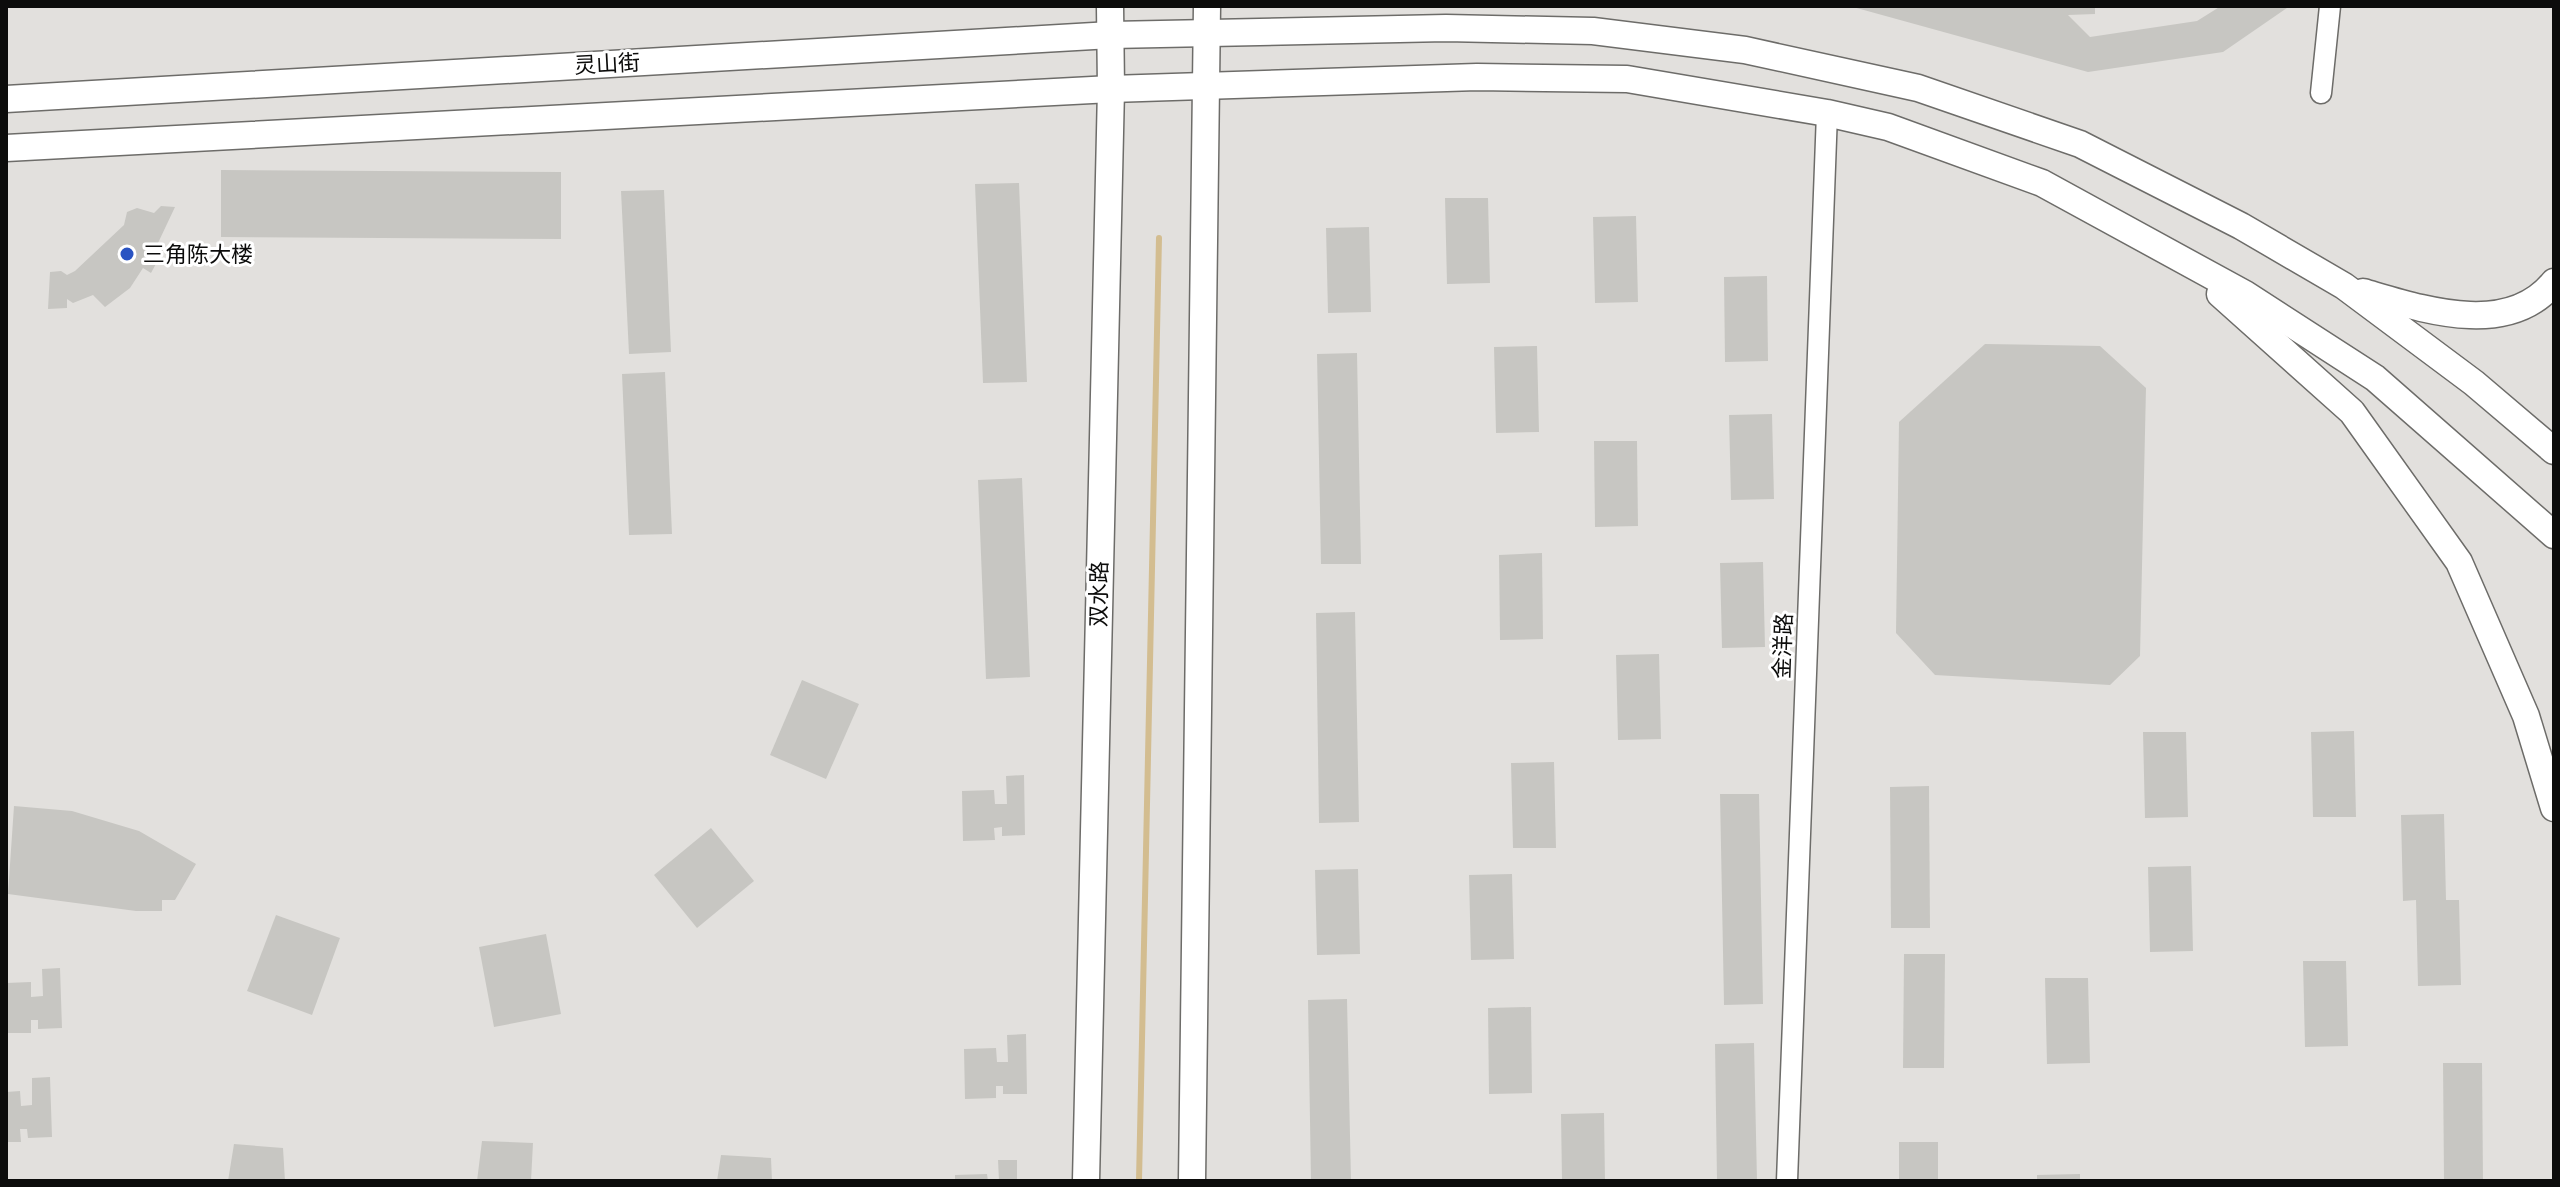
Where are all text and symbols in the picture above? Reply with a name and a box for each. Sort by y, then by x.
street label: 灵山街 [573,50,641,78]
place label: 三角陈大楼 [143,242,253,267]
marker: 三角陈大楼 [118,245,136,263]
street label: 双水路 [1086,561,1112,627]
street label: 金洋路 [1769,613,1797,679]

